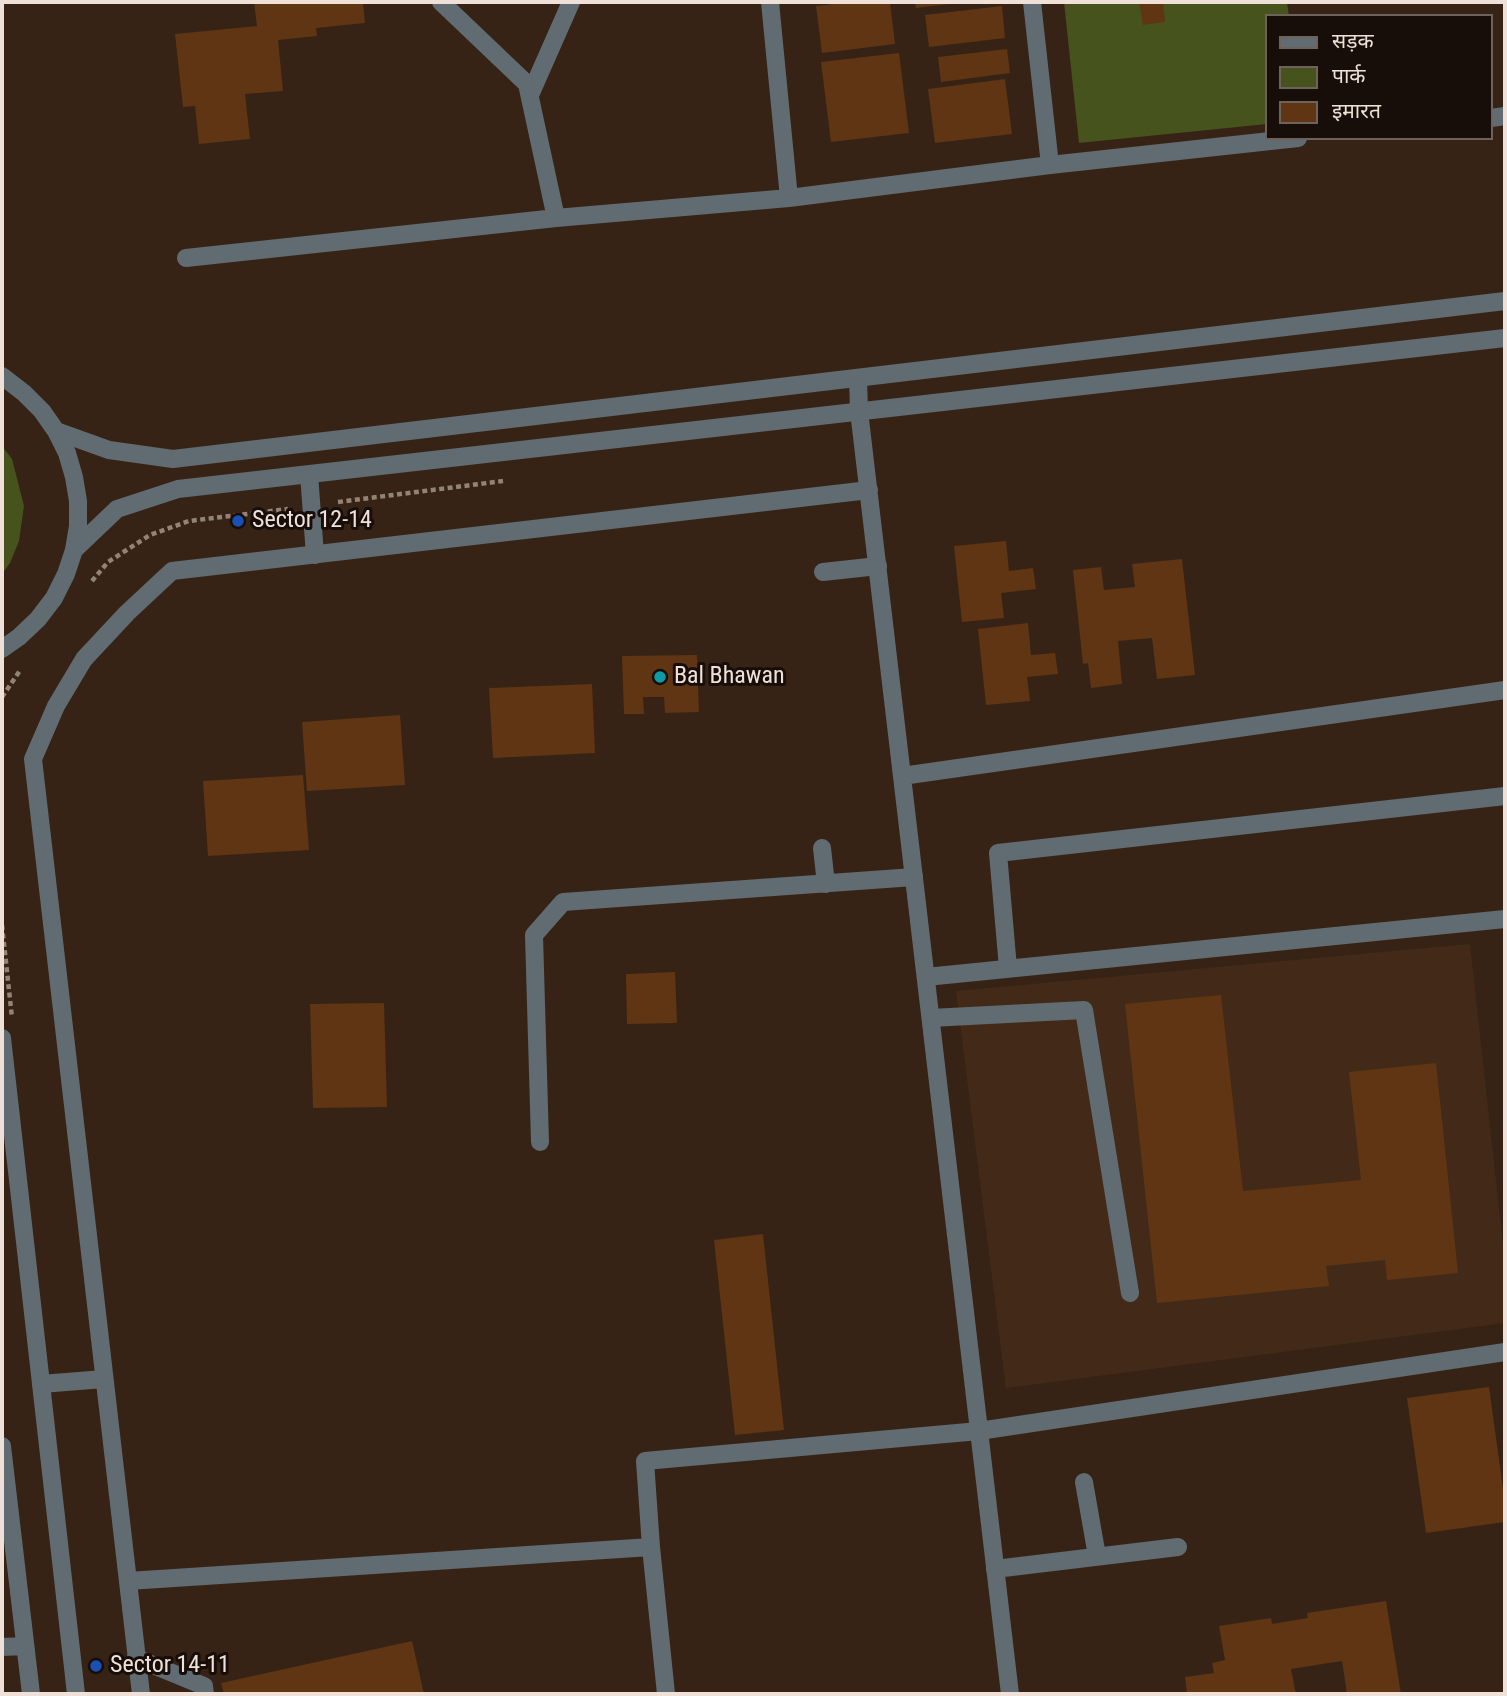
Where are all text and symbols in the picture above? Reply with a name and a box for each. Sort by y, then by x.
legend [1266,14,1493,140]
text: सड़क [1332,29,1374,53]
text: पार्क [1332,64,1366,88]
text: इमारत [1332,99,1381,123]
place label: Sector 12-14 [252,507,372,535]
marker: Sector 12-14 [230,513,246,529]
place label: Bal Bhawan [674,663,785,691]
marker: Bal Bhawan [652,669,668,685]
place label: Sector 14-11 [110,1652,230,1680]
marker: Sector 14-11 [88,1658,104,1674]

